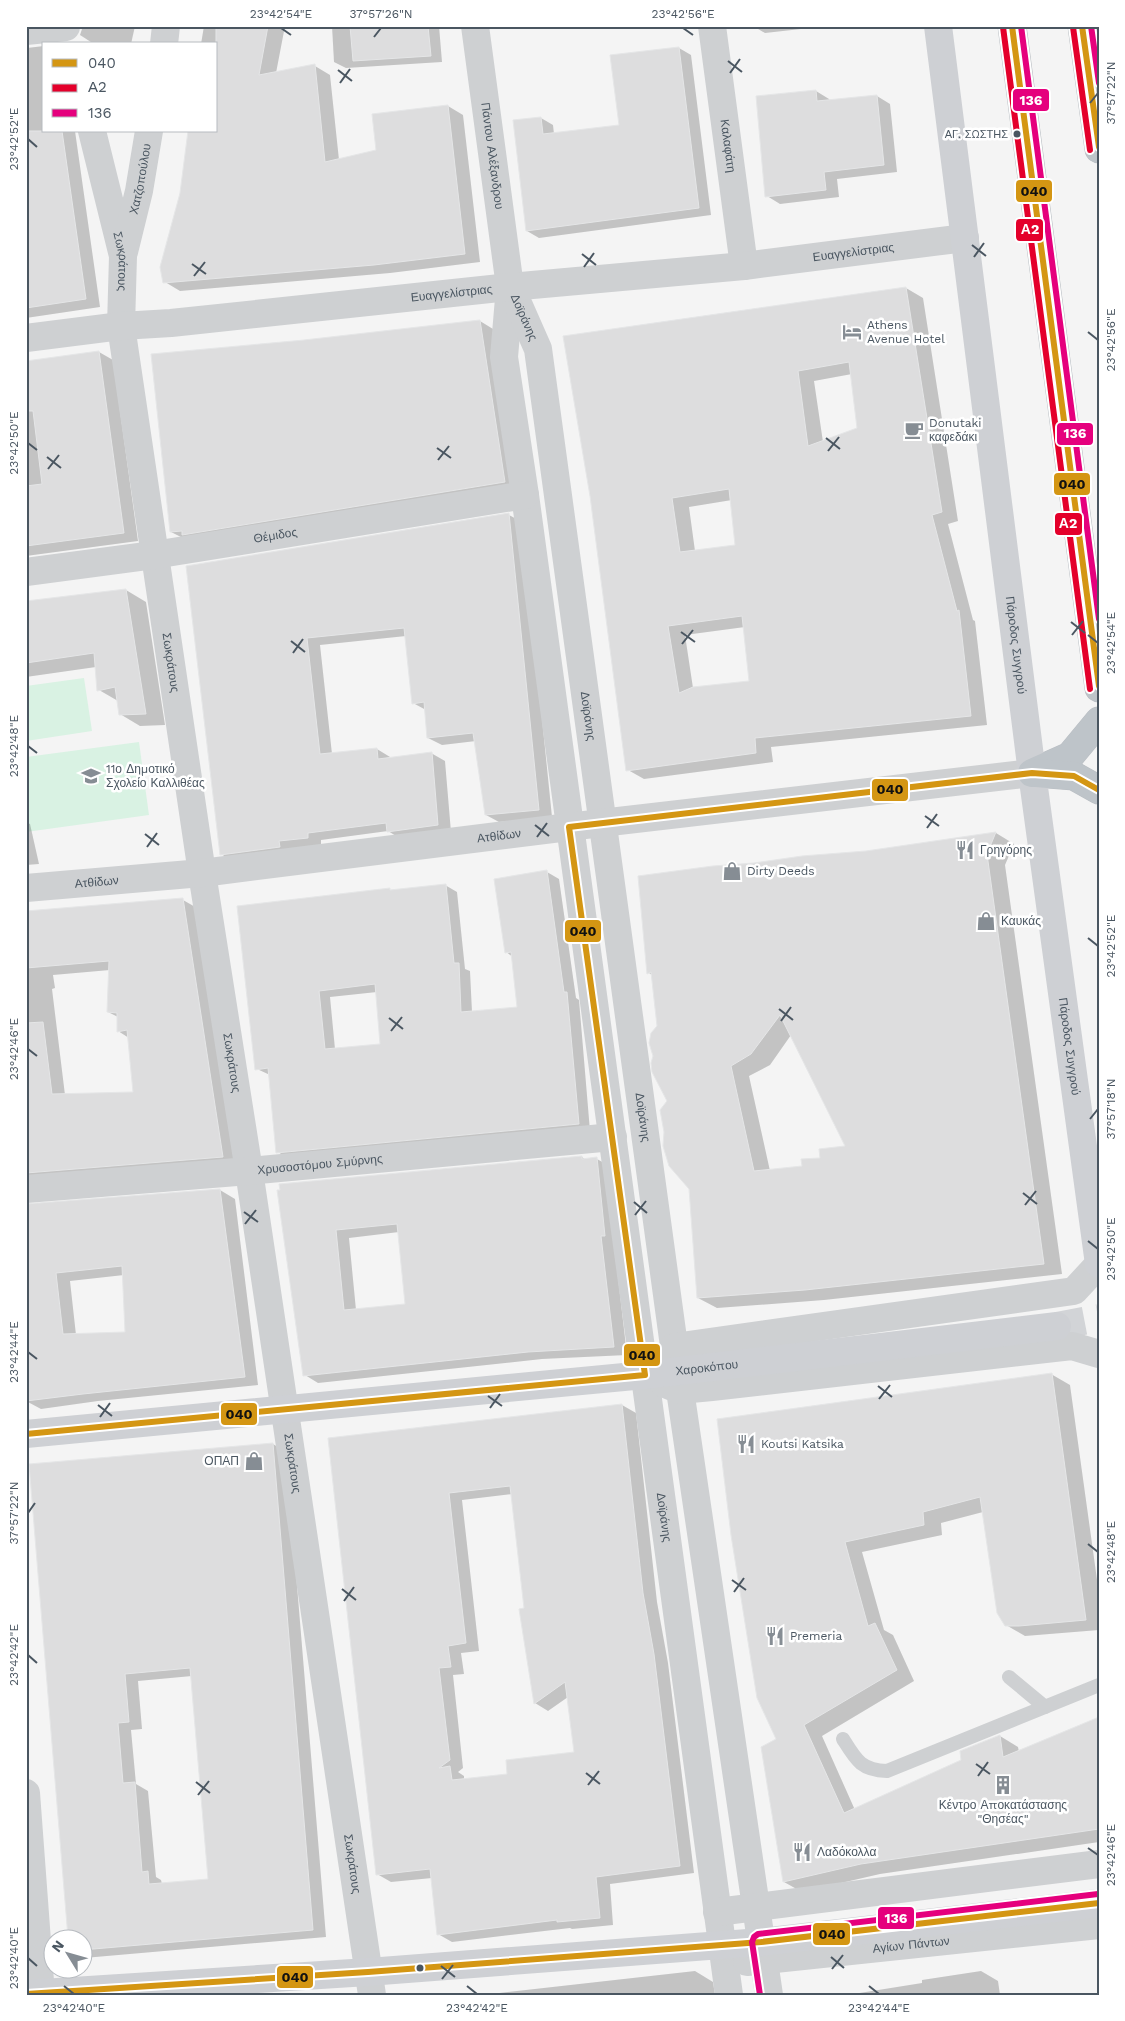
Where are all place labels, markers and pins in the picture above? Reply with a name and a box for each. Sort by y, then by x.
place label: ΑΓ. ΣΩΣΤΗΣ [945,128,1008,141]
marker: ΑΓ. ΣΩΣΤΗΣ [1012,129,1022,139]
place label: Athens Avenue Hotel [867,318,945,346]
hotel icon: Athens Avenue Hotel [841,321,863,343]
place label: Donutaki καφεδάκι [929,416,982,444]
cafe icon: Donutaki καφεδάκι [903,419,925,441]
place label: 11ο Δημοτικό Σχολείο Καλλιθέας [106,762,205,790]
school or university icon: 11ο Δημοτικό Σχολείο Καλλιθέας [80,765,102,787]
restaurant icon: Γρηγόρης [954,839,976,861]
place label: Γρηγόρης [980,843,1032,857]
shop icon: Dirty Deeds [721,860,743,882]
place label: Dirty Deeds [747,864,815,878]
shop icon: Καυκάς [975,910,997,932]
place label: Καυκάς [1001,914,1041,928]
restaurant icon: Koutsi Katsika [735,1433,757,1455]
place label: Koutsi Katsika [761,1437,844,1451]
shop icon: ΟΠΑΠ [243,1450,265,1472]
place label: ΟΠΑΠ [204,1454,239,1468]
restaurant icon: Premeria [764,1625,786,1647]
place label: Premeria [790,1629,842,1643]
building icon: Κέντρο Αποκατάστασης "Θησέας" [992,1774,1014,1796]
place label: Κέντρο Αποκατάστασης "Θησέας" [939,1798,1067,1826]
restaurant icon: Λαδόκολλα [791,1841,813,1863]
place label: Λαδόκολλα [817,1845,876,1859]
unlabelled marker [415,1963,425,1973]

